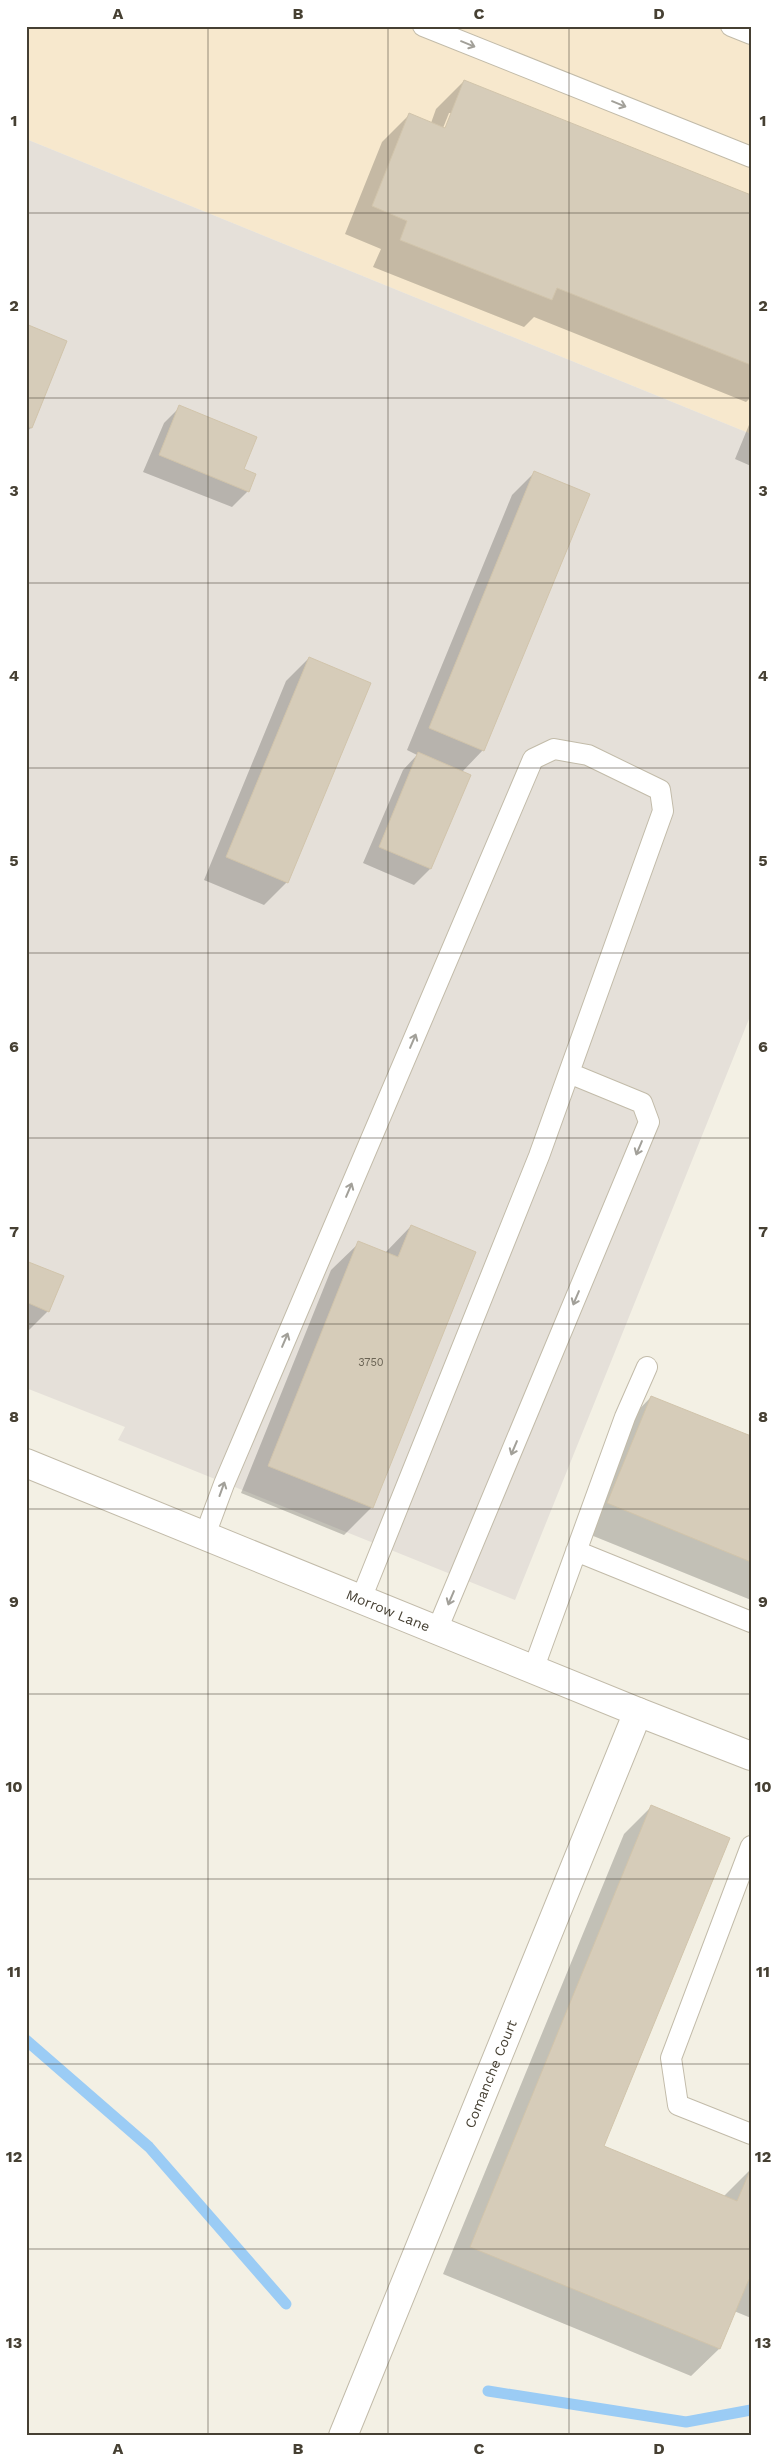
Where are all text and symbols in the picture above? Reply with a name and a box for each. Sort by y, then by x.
text: A [113,4,124,23]
text: B [293,4,304,23]
text: C [474,4,485,23]
text: D [653,4,665,23]
one-way arrow [460,40,475,49]
one-way arrow [611,100,626,109]
text: 1 [11,111,17,130]
text: 1 [760,111,766,130]
text: 2 [9,296,19,315]
text: 2 [758,296,768,315]
text: 3 [9,481,19,500]
text: 3 [758,481,768,500]
text: 4 [9,666,19,685]
text: 4 [758,666,768,685]
text: 5 [9,851,19,870]
text: 5 [758,851,768,870]
one-way arrow [408,1034,418,1049]
text: 6 [9,1037,19,1056]
text: 6 [758,1037,768,1056]
one-way arrow [633,1140,643,1155]
one-way arrow [345,1183,354,1198]
text: 7 [9,1222,19,1241]
text: 7 [758,1222,768,1241]
one-way arrow [571,1290,581,1305]
one-way arrow [281,1333,291,1348]
house number: 3750 [358,1356,384,1369]
text: 8 [9,1407,19,1426]
text: 8 [758,1407,768,1426]
one-way arrow [509,1440,518,1455]
one-way arrow [218,1482,227,1498]
street label: Morrow Lane [344,1586,432,1635]
one-way arrow [445,1590,455,1605]
text: 9 [9,1592,19,1611]
text: 9 [758,1592,768,1611]
text: 10 [5,1777,23,1796]
text: 10 [754,1777,772,1796]
text: 11 [7,1962,21,1981]
text: 11 [756,1962,770,1981]
street label: Comanche Court [461,2017,520,2130]
text: 12 [6,2147,22,2166]
text: 12 [755,2147,771,2166]
text: 13 [6,2333,22,2352]
text: 13 [755,2333,771,2352]
text: A [113,2439,124,2458]
text: B [293,2439,304,2458]
text: C [474,2439,485,2458]
text: D [653,2439,665,2458]

